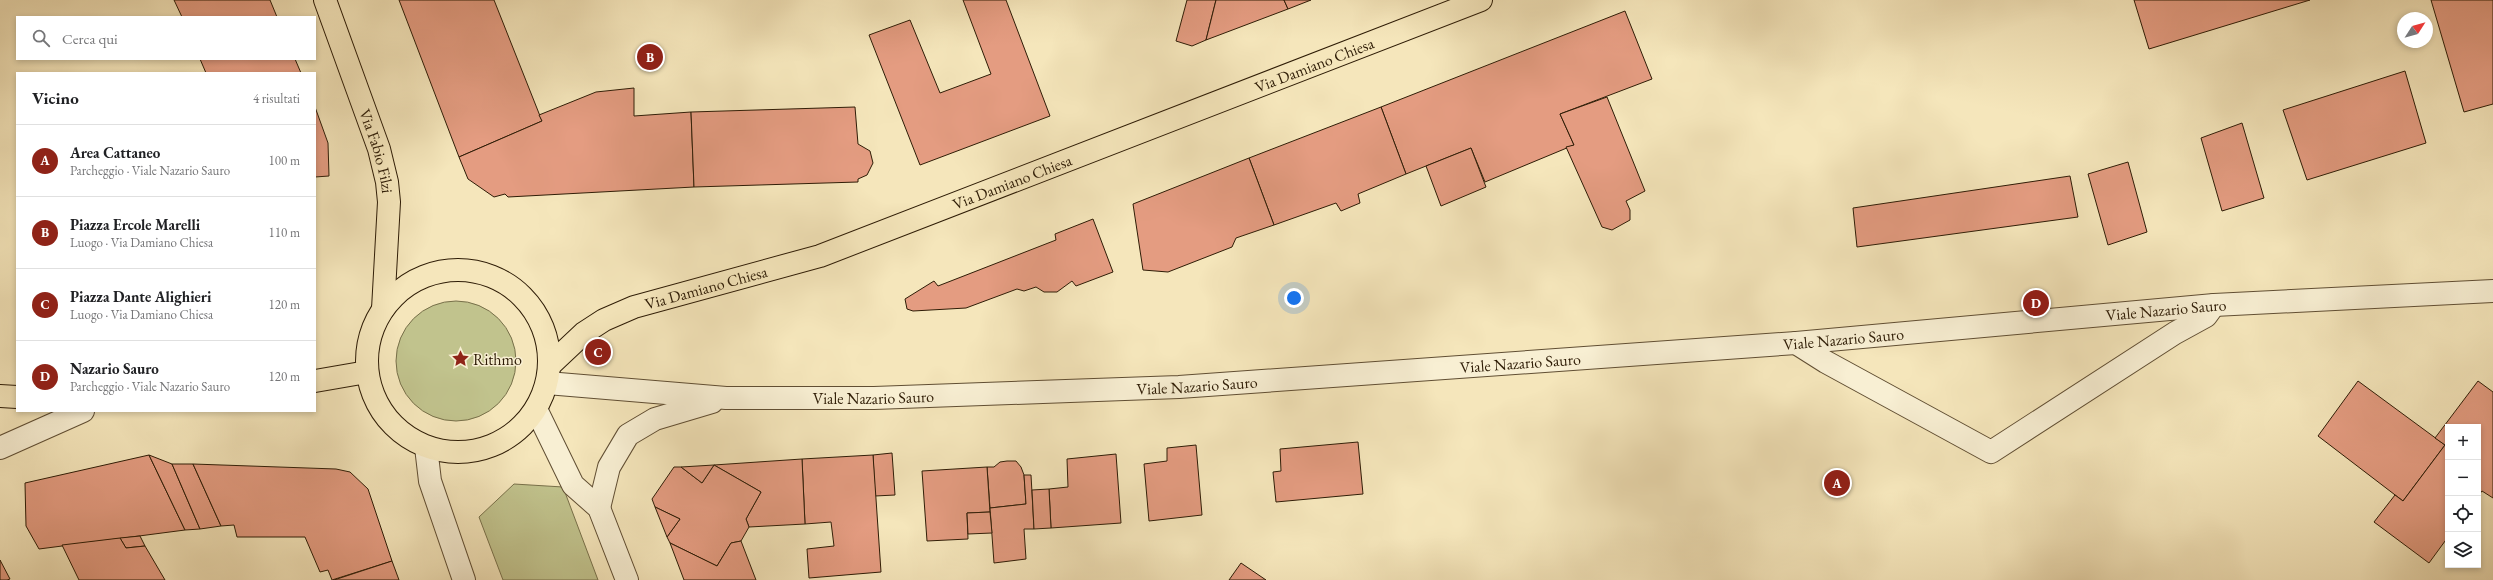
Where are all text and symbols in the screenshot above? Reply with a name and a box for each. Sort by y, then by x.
north arrow [2397,12,2433,48]
search box [16,16,316,60]
icon: search [30,27,52,49]
text: Cerca qui [62,29,118,48]
street label: Via Damiano Chiesa [1252,32,1377,98]
pin: B [637,42,663,72]
text: Vicino [32,87,79,109]
text: 4 risultati [253,90,300,107]
street label: Via Fabio Filzi [354,106,398,194]
text: Area Cattaneo [70,143,160,162]
street label: Via Damiano Chiesa [950,149,1075,215]
text: A [40,152,50,169]
text: 100 m [269,152,300,169]
text: Parcheggio · Viale Nazario Sauro [70,162,230,179]
text: Piazza Ercole Marelli [70,215,200,234]
text: B [41,224,49,241]
text: 110 m [269,224,300,241]
text: Luogo · Via Damiano Chiesa [70,234,213,251]
street label: Via Damiano Chiesa [643,261,770,315]
text: Piazza Dante Alighieri [70,287,211,306]
your location [1284,288,1304,308]
pin: D [2023,288,2049,318]
street label: Viale Nazario Sauro [2105,294,2227,326]
text: C [40,296,50,313]
text: 120 m [269,296,300,313]
text: Luogo · Via Damiano Chiesa [70,306,213,323]
street label: Viale Nazario Sauro [1782,323,1905,355]
pin: C [585,337,611,367]
street label: Viale Nazario Sauro [1459,348,1582,378]
place icon: Rithmo [450,349,470,369]
place label: Rithmo [473,349,522,370]
text: Nazario Sauro [70,359,159,378]
text: D [40,368,50,385]
text: 120 m [269,368,300,385]
street label: Viale Nazario Sauro [1136,371,1258,400]
text: Parcheggio · Viale Nazario Sauro [70,378,230,395]
street label: Viale Nazario Sauro [813,386,934,409]
map controls [2445,424,2481,568]
button: + [2445,424,2481,460]
button: − [2445,460,2481,496]
pin: A [1824,468,1850,498]
button: locate [2445,496,2481,532]
button: layers [2445,532,2481,568]

